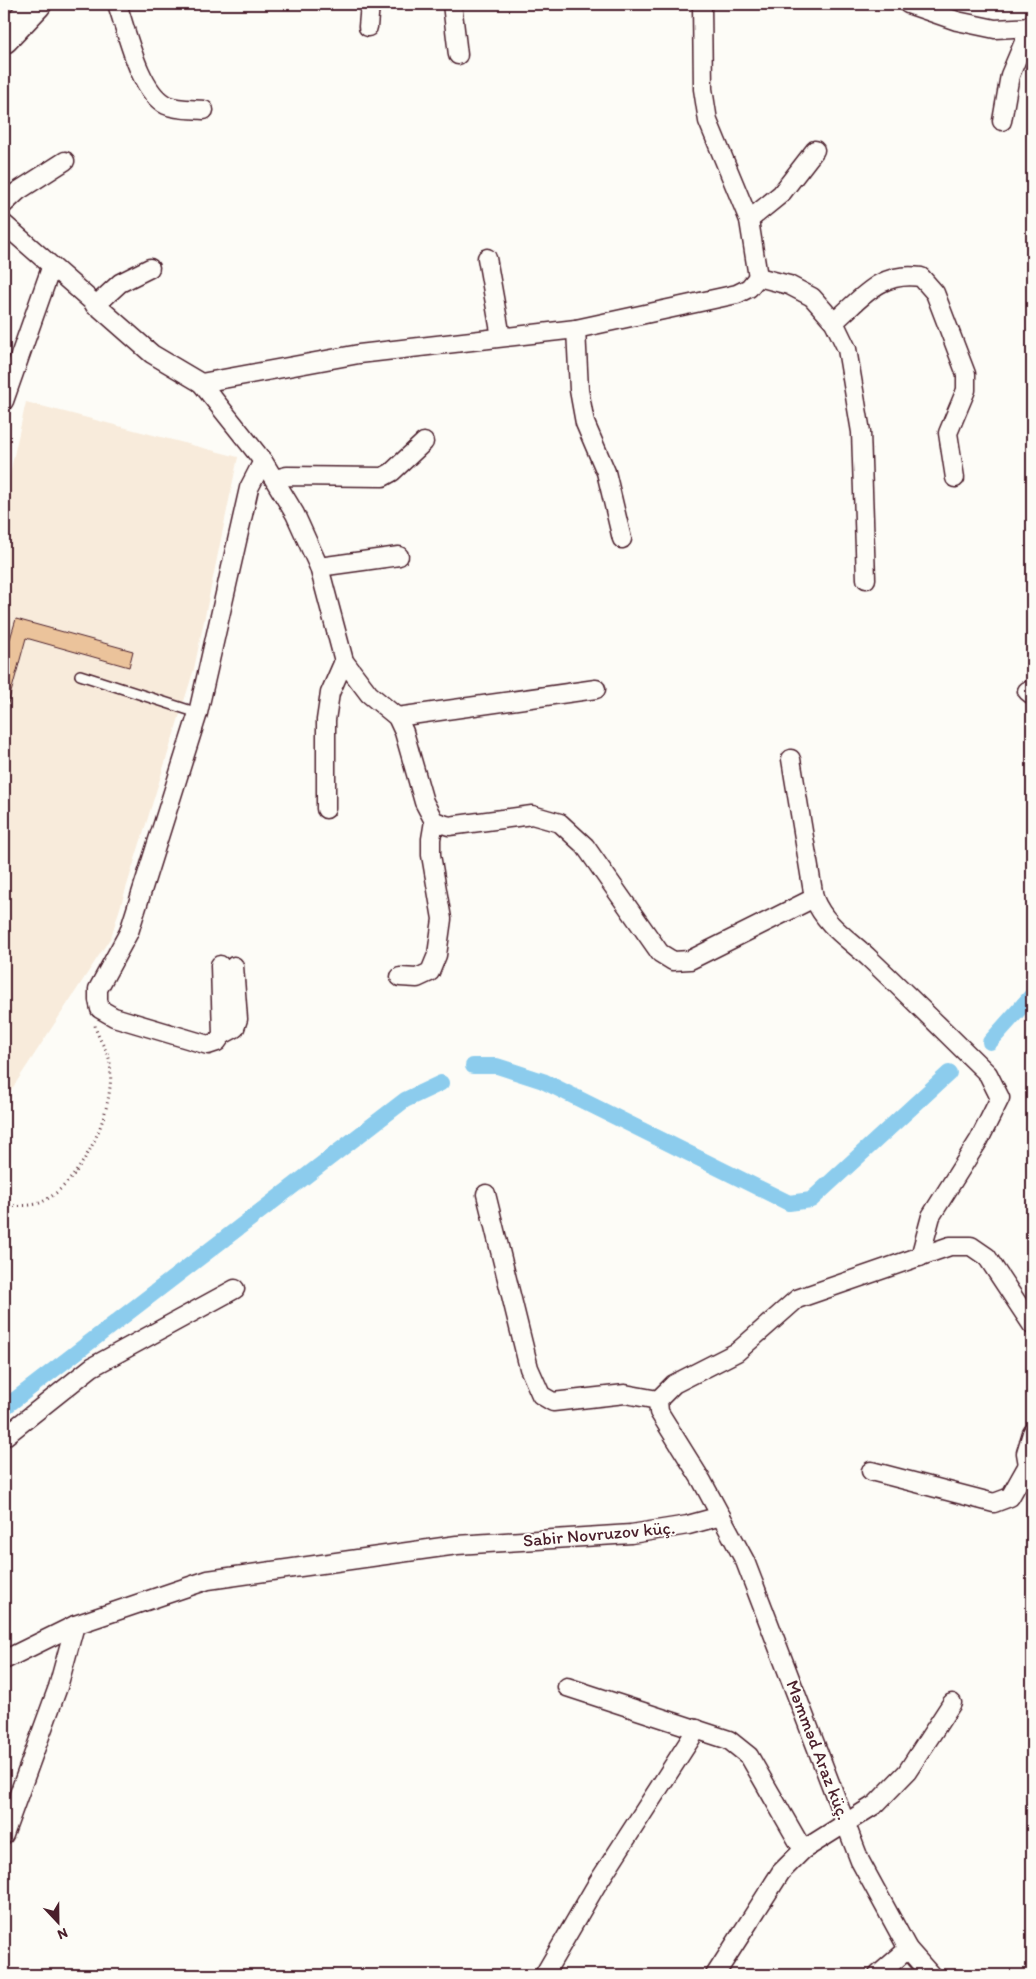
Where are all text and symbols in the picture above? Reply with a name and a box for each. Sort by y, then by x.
street label: Sabir Novruzov küç. [522,1516,676,1552]
street label: Məmməd Araz küç. [781,1677,855,1823]
north arrow [32,1896,82,1946]
text: N [55,1924,70,1943]

